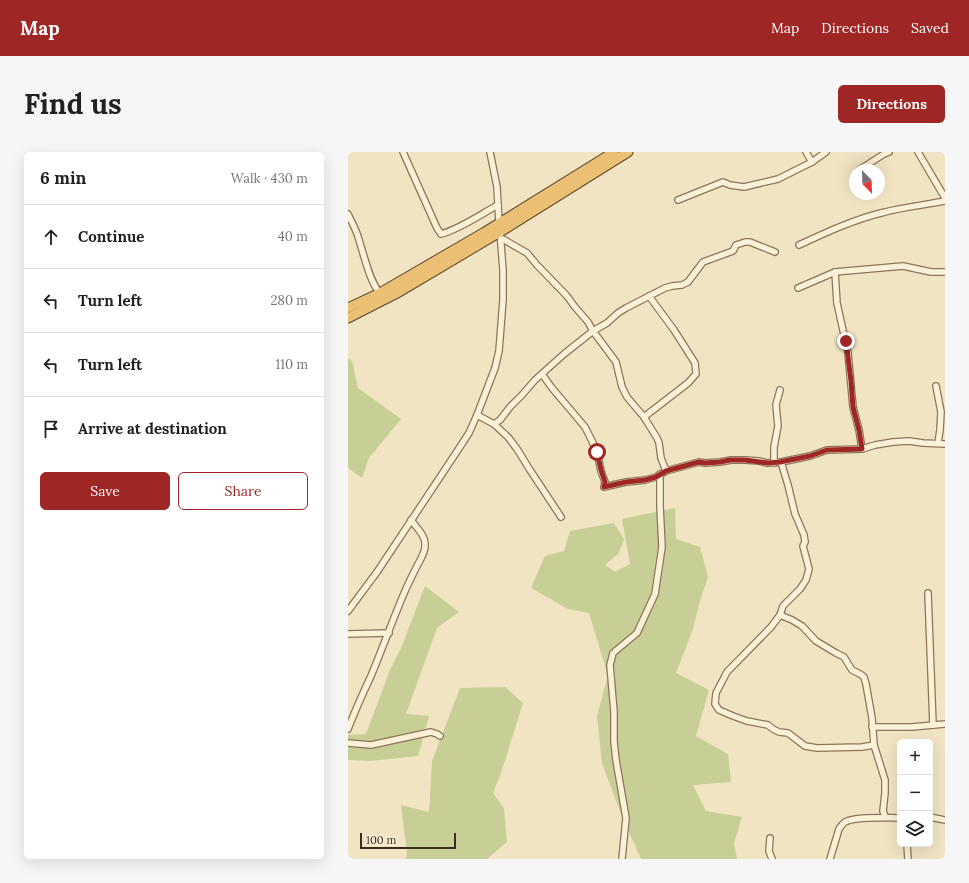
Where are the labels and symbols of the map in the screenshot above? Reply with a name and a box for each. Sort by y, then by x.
north arrow [849,164,885,200]
route end [837,332,855,350]
route start [588,443,606,461]
scale bar [360,831,456,850]

